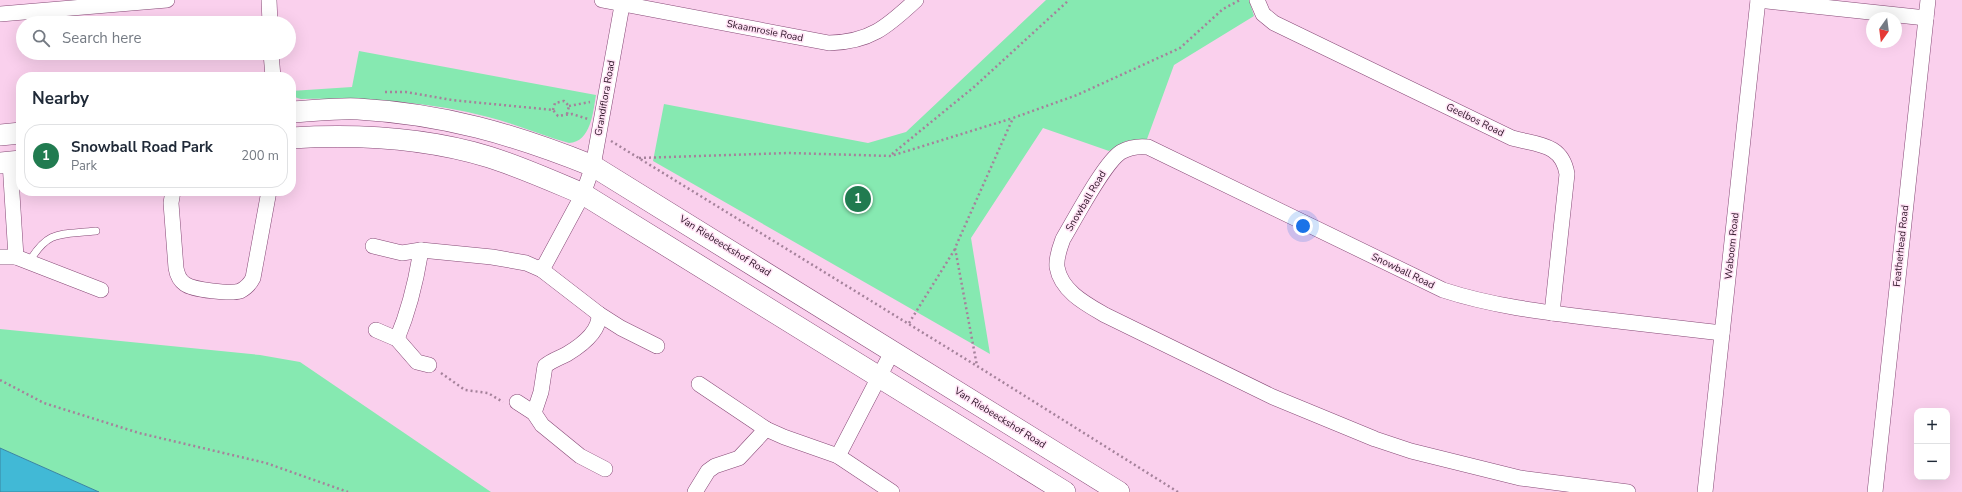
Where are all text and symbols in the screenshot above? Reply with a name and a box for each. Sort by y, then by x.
north arrow [1866,12,1902,48]
search box [16,16,296,60]
street label: Skaamrosie Road [726,17,805,45]
icon: search [30,27,52,49]
text: Search here [62,28,142,48]
street label: Grandiflora Road [591,59,619,137]
text: Nearby [32,87,89,110]
street label: Geelbos Road [1444,100,1506,140]
text: Snowball Road Park [71,137,213,157]
text: 1 [42,147,50,165]
text: 200 m [241,147,279,165]
text: Park [71,157,97,175]
street label: Snowball Road [1062,168,1110,234]
pin: 1 [845,184,871,214]
street label: Featherhead Road [1890,204,1912,287]
street label: Van Riebeeckshof Road [676,212,774,280]
street label: Waboom Road [1722,212,1742,280]
your location [1293,216,1313,236]
street label: Snowball Road [1369,250,1437,292]
street label: Van Riebeeckshof Road [951,384,1049,452]
map controls [1914,408,1950,480]
button: + [1914,408,1950,444]
button: − [1914,444,1950,480]

